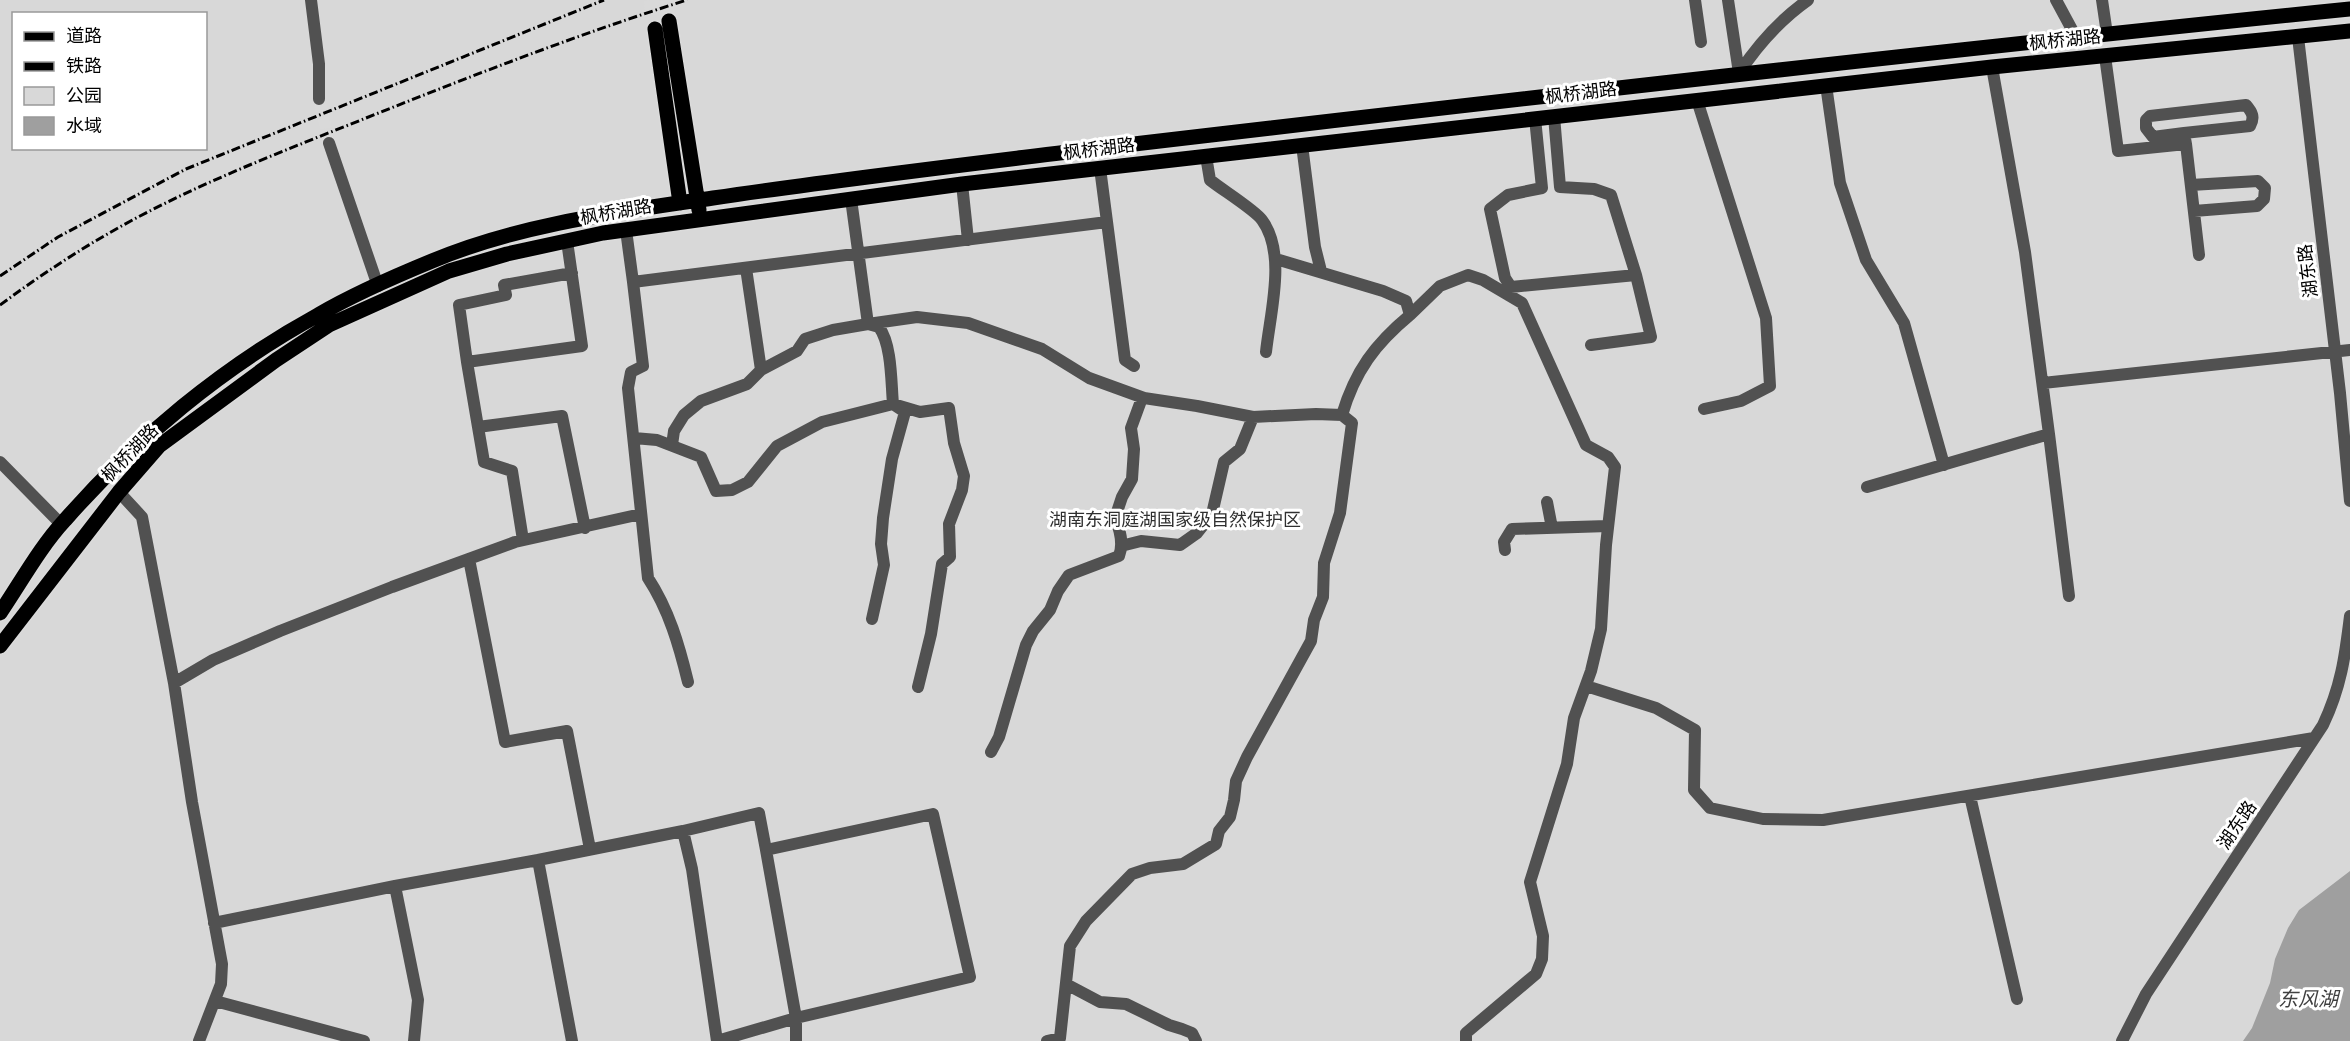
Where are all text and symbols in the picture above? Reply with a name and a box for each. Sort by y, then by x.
legend [12,12,207,150]
text: 道路 [66,24,102,47]
street label: 枫桥湖路 [2028,24,2102,55]
text: 铁路 [66,54,102,77]
street label: 枫桥湖路 [1544,77,1618,108]
text: 公园 [66,84,102,107]
text: 水域 [66,114,102,137]
street label: 枫桥湖路 [1062,133,1136,164]
street label: 枫桥湖路 [578,194,653,229]
street label: 湖东路 [2293,243,2322,299]
street label: 枫桥湖路 [96,419,163,487]
park label: 湖南东洞庭湖国家级自然保护区 [1049,508,1301,531]
street label: 湖东路 [2212,796,2261,854]
water label: 东风湖 [2278,986,2341,1011]

